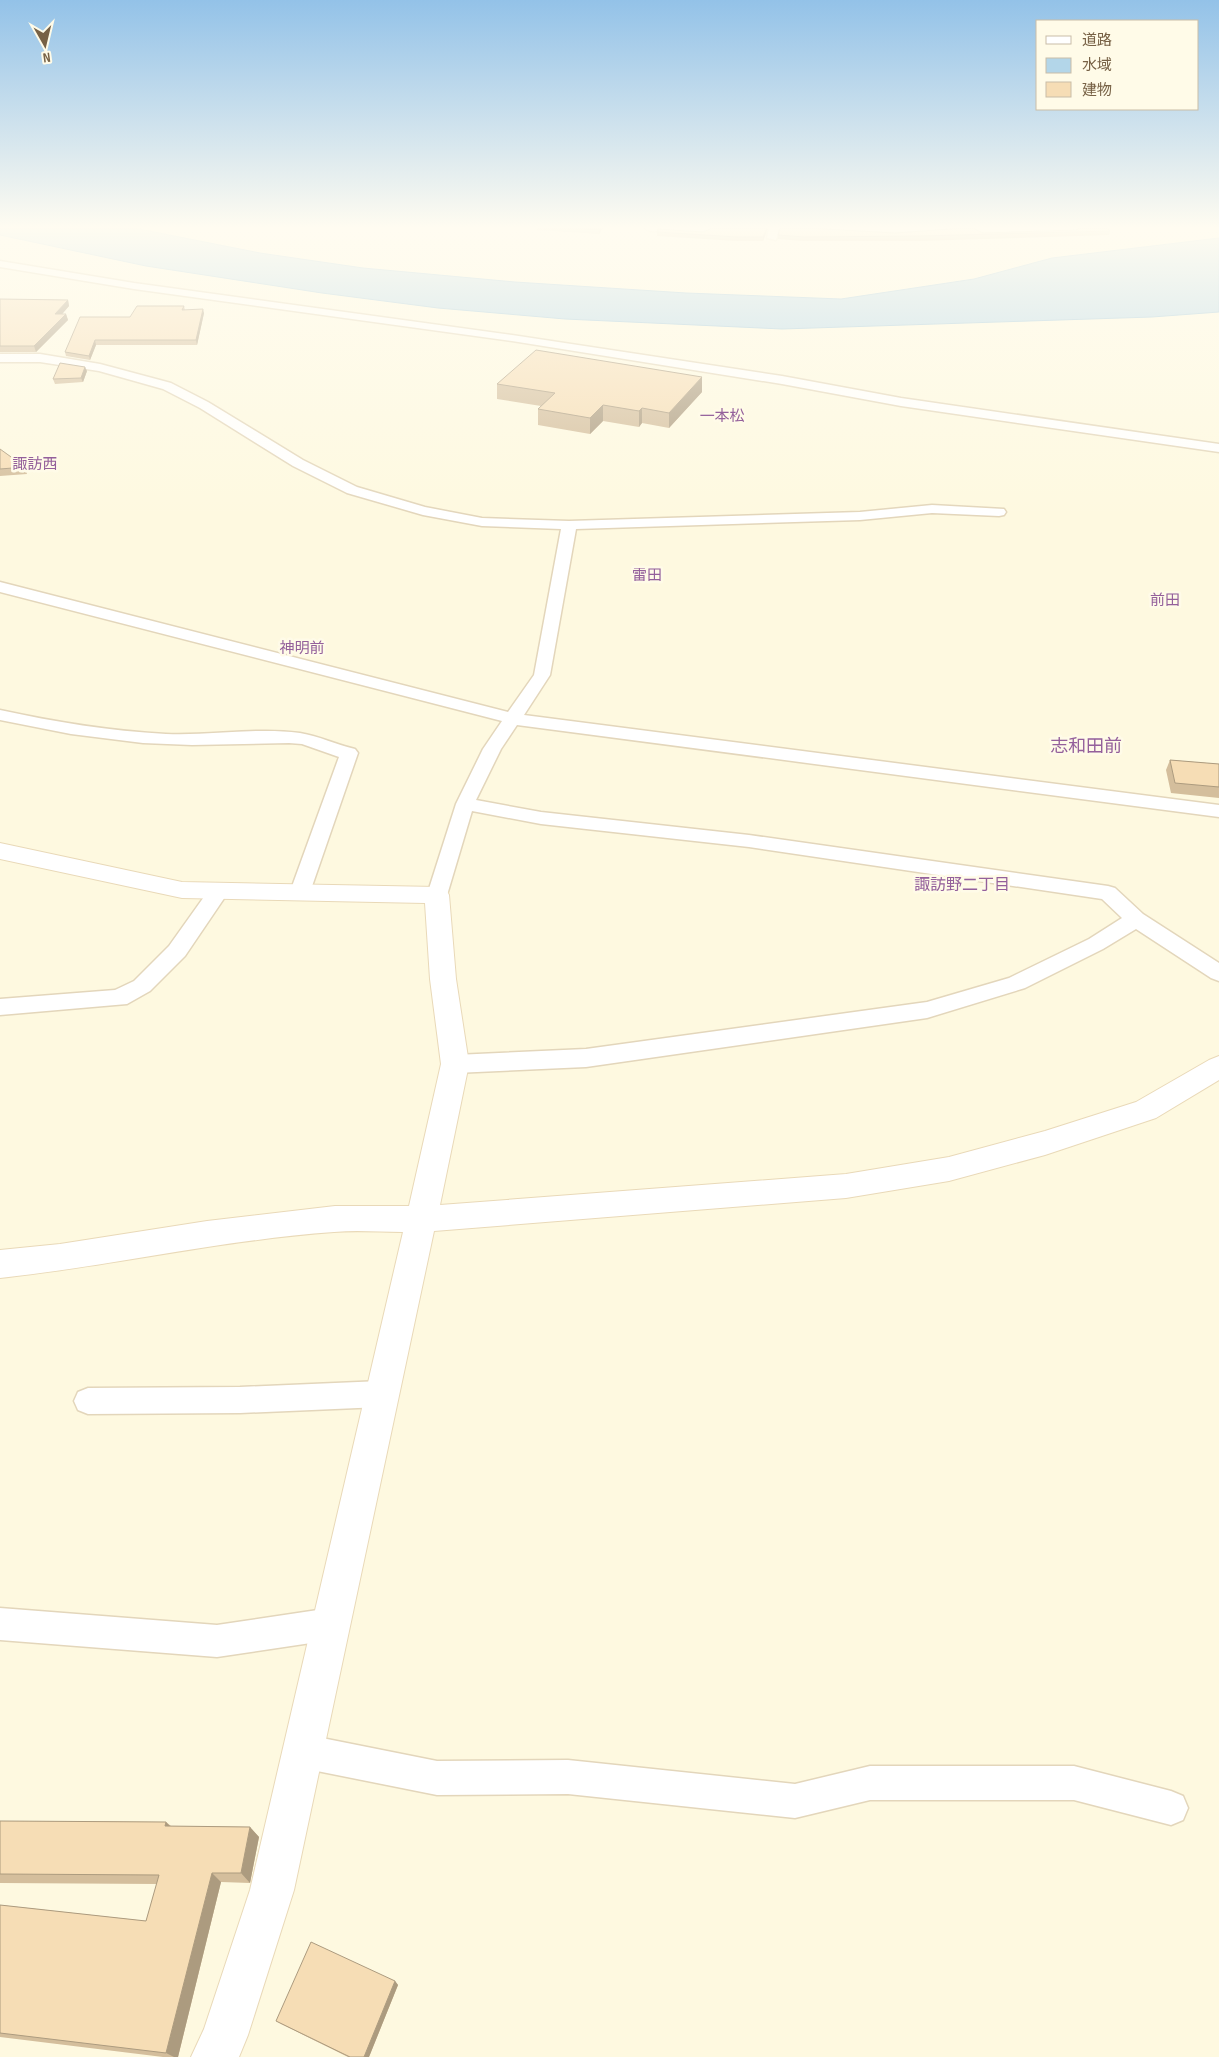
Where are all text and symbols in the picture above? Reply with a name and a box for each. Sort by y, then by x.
north arrow [20,20,70,70]
legend [1036,20,1199,110]
text: 道路 [1082,31,1112,50]
text: N [42,48,52,66]
text: 水域 [1082,56,1112,75]
text: 建物 [1082,81,1112,100]
district label: 一本松 [699,407,745,426]
district label: 諏訪西 [12,455,58,474]
district label: 雷田 [632,566,662,585]
district label: 前田 [1150,591,1180,610]
district label: 神明前 [279,639,325,658]
district label: 志和田前 [1050,736,1122,757]
district label: 諏訪野二丁目 [914,876,1010,895]

